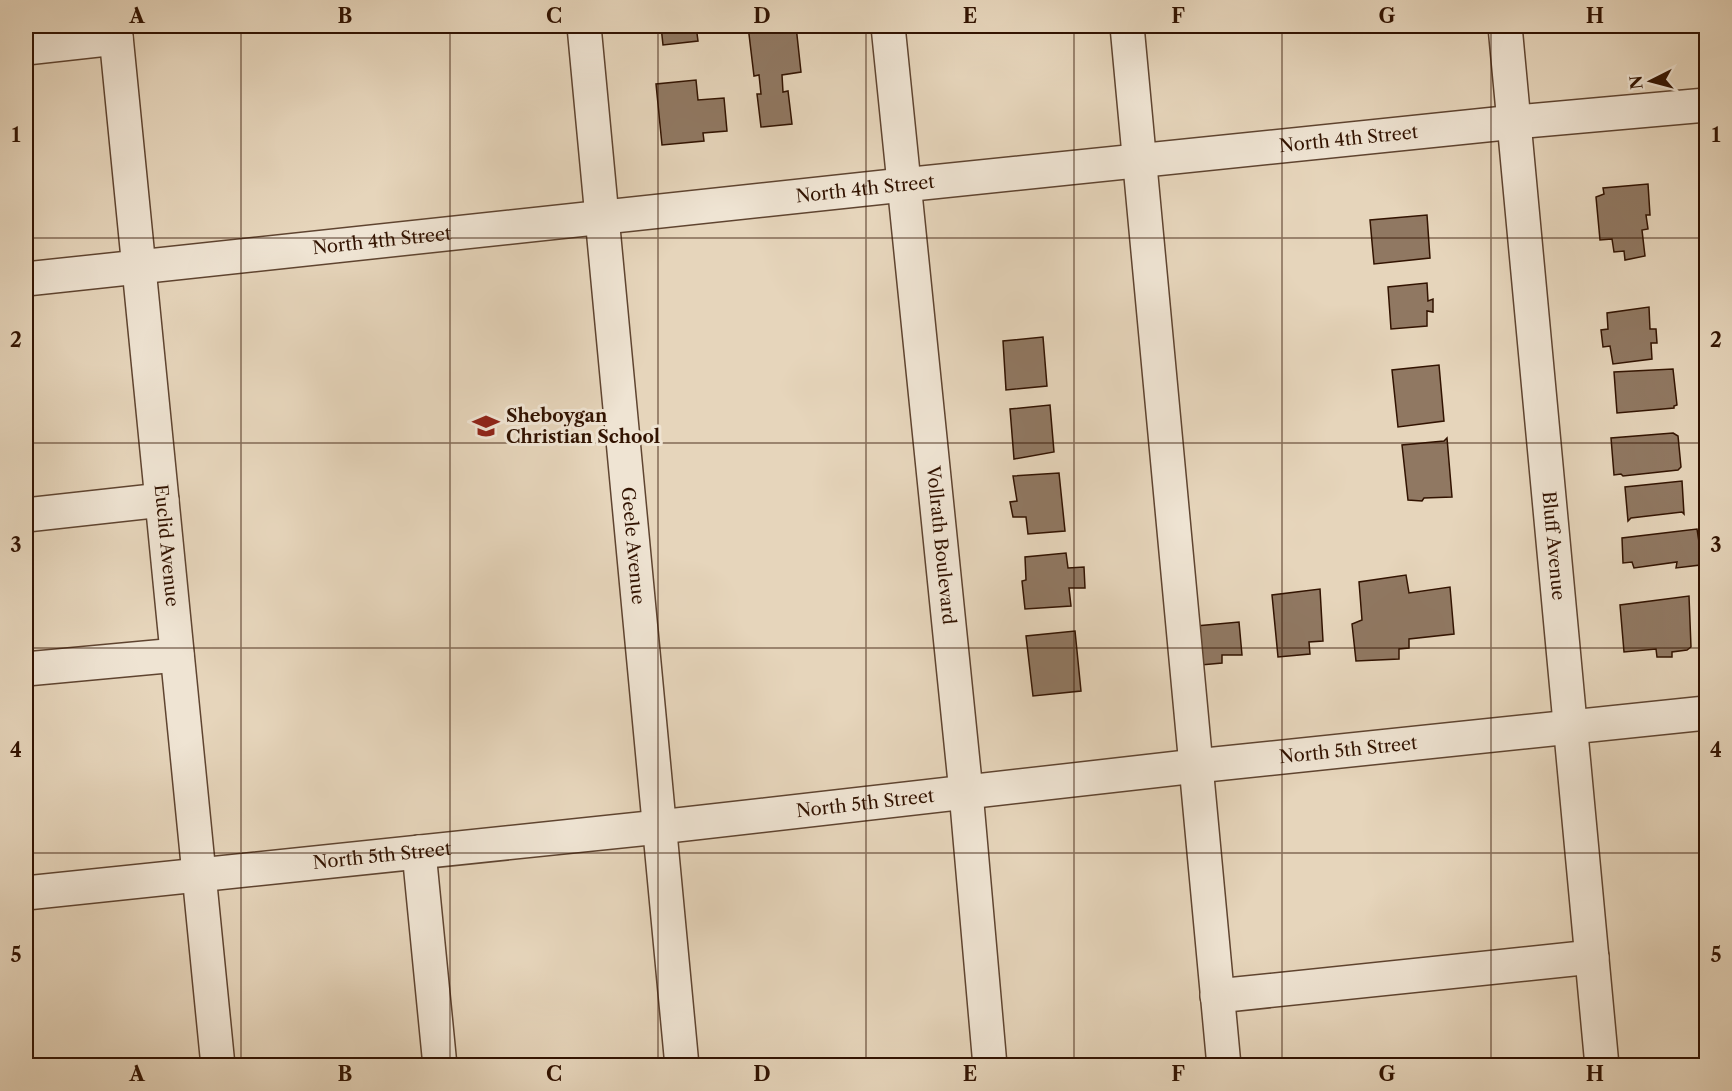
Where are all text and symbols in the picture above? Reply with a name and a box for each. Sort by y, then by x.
text: A [128,4,145,28]
text: B [338,4,353,28]
text: C [546,4,562,28]
text: D [753,4,771,28]
text: E [963,4,977,28]
text: F [1171,4,1185,28]
text: G [1379,4,1396,28]
text: H [1586,4,1604,28]
north arrow [1621,51,1681,111]
text: N [1625,75,1647,91]
street label: North 4th Street [1278,121,1420,157]
text: 1 [12,123,21,147]
text: 1 [1712,123,1721,147]
street label: North 4th Street [795,171,936,207]
street label: North 4th Street [311,222,453,259]
text: 2 [10,328,22,352]
text: 2 [1710,328,1722,352]
place label: Sheboygan Christian School [506,405,660,448]
school or university icon: Sheboygan Christian School [471,411,501,441]
street label: Vollrath Boulevard [922,464,960,626]
street label: Euclid Avenue [149,483,183,608]
street label: Geele Avenue [616,486,649,606]
street label: Bluff Avenue [1537,490,1570,601]
text: 3 [10,533,22,557]
text: 3 [1710,533,1722,557]
street label: North 5th Street [1278,732,1419,768]
text: 4 [10,738,22,762]
text: 4 [1710,738,1722,762]
street label: North 5th Street [795,785,936,822]
street label: North 5th Street [312,838,453,874]
text: 5 [10,943,22,967]
text: 5 [1710,943,1722,967]
text: A [128,1062,145,1086]
text: B [338,1062,353,1086]
text: C [546,1062,562,1086]
text: D [753,1062,771,1086]
text: E [963,1062,977,1086]
text: F [1171,1062,1185,1086]
text: G [1379,1062,1396,1086]
text: H [1586,1062,1604,1086]

